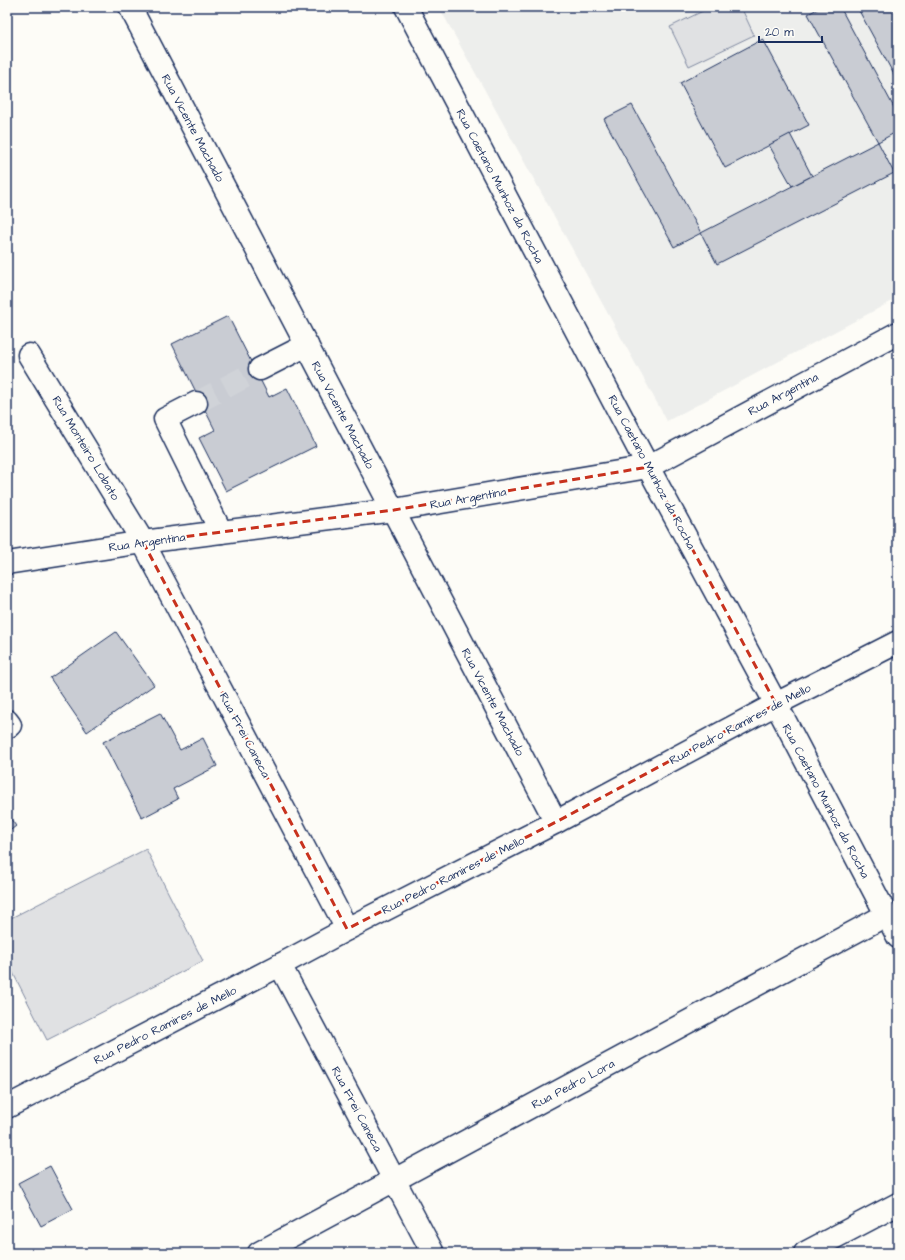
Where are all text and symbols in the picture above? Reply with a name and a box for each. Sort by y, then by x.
scale bar [759,18,822,44]
text: 20 m [765,24,794,41]
street label: Rua Vicente Machado [157,71,228,185]
street label: Rua Caetano Munhoz da Rocha [452,106,548,266]
street label: Rua Vicente Machado [307,358,378,472]
street label: Rua Argentina [745,369,822,421]
street label: Rua Caetano Munhoz da Rocha [604,392,700,552]
street label: Rua Monteiro Lobato [48,393,124,504]
street label: Rua Argentina [429,483,508,515]
street label: Rua Argentina [108,529,187,557]
street label: Rua Vicente Machado [457,645,528,759]
street label: Rua Pedro Ramires de Mello [666,680,814,769]
street label: Rua Frei Caneca [215,690,274,781]
street label: Rua Caetano Munhoz da Rocha [778,721,874,881]
street label: Rua Pedro Ramires de Mello [379,832,528,919]
street label: Rua Pedro Ramires de Mello [91,982,240,1069]
street label: Rua Pedro Lora [529,1055,618,1114]
street label: Rua Frei Caneca [327,1064,386,1155]

